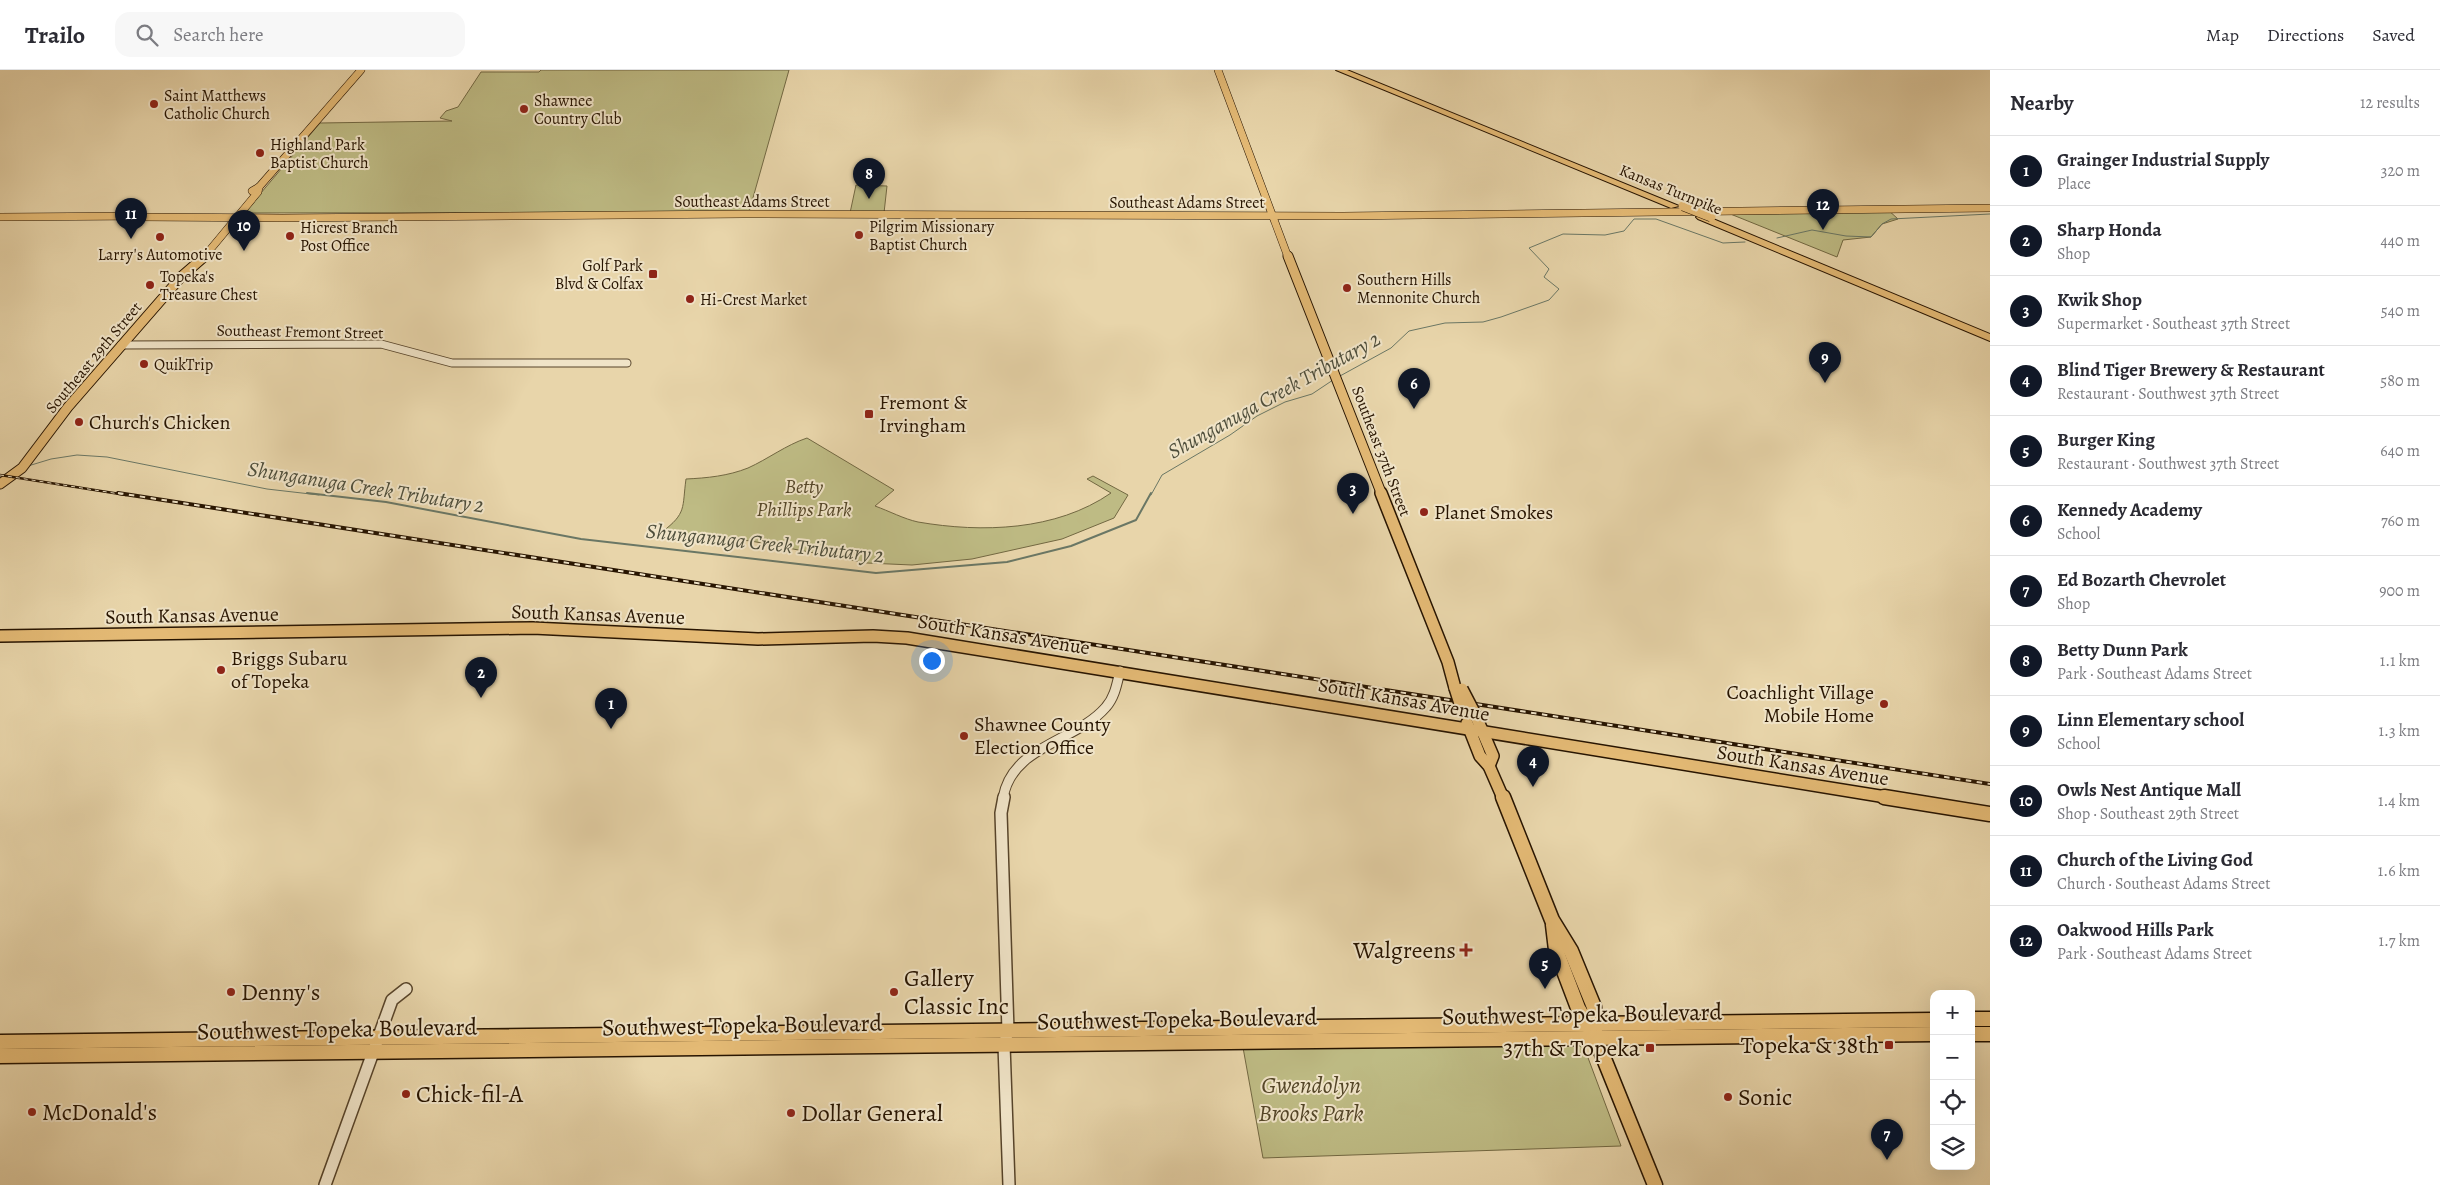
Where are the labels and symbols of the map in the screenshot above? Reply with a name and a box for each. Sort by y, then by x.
place label: Saint Matthews Catholic Church [164,85,271,125]
place label: Shawnee Country Club [534,90,622,130]
marker: Saint Matthews Catholic Church [148,98,160,110]
marker: Shawnee Country Club [518,103,530,115]
place label: Highland Park Baptist Church [270,134,369,174]
marker: Highland Park Baptist Church [254,147,266,159]
pin: 8 [853,158,885,199]
street label: Kansas Turnpike [1616,159,1725,221]
pin: 12 [1807,189,1839,230]
street label: Southeast Adams Street [674,191,830,213]
street label: Southeast Adams Street [1109,192,1265,214]
pin: 11 [115,198,147,239]
pin: 10 [228,210,260,251]
place label: Pilgrim Missionary Baptist Church [869,216,995,256]
place label: Hicrest Branch Post Office [300,217,399,257]
marker: Pilgrim Missionary Baptist Church [853,229,865,241]
marker: Hicrest Branch Post Office [284,230,296,242]
marker: Larry's Automotive [154,231,166,243]
place label: Larry's Automotive [98,244,222,266]
place label: Golf Park Blvd & Colfax [555,255,643,295]
place label: Topeka's Treasure Chest [160,266,258,306]
marker: Golf Park Blvd & Colfax [647,268,659,280]
place label: Southern Hills Mennonite Church [1357,269,1481,309]
marker: Topeka's Treasure Chest [144,279,156,291]
marker: Southern Hills Mennonite Church [1341,282,1353,294]
place label: Hi-Crest Market [700,289,807,311]
marker: Hi-Crest Market [684,293,696,305]
street label: Southeast 29th Street [41,297,147,418]
street label: Southeast Fremont Street [216,320,384,344]
water label: Shunganuga Creek Tributary 2 [1163,325,1385,465]
pin: 9 [1809,342,1841,383]
place label: QuikTrip [154,354,213,376]
marker: QuikTrip [138,358,150,370]
pin: 6 [1398,368,1430,409]
street label: Southeast 37th Street [1348,383,1416,519]
place label: Fremont & Irvingham [879,389,968,439]
marker: Fremont & Irvingham [863,408,875,420]
place label: Church's Chicken [89,409,230,436]
marker: Church's Chicken [73,416,85,428]
water label: Shunganuga Creek Tributary 2 [246,454,486,520]
park label: Betty Phillips Park [756,473,852,523]
pin: 3 [1337,473,1369,514]
place label: Planet Smokes [1434,499,1553,526]
marker: Planet Smokes [1418,506,1430,518]
water label: Shunganuga Creek Tributary 2 [645,517,885,569]
street label: South Kansas Avenue [511,598,685,631]
street label: South Kansas Avenue [105,600,279,631]
street label: South Kansas Avenue [916,608,1092,661]
place label: Briggs Subaru of Topeka [231,645,348,695]
your location [919,648,945,674]
pin: 2 [465,657,497,698]
marker: Briggs Subaru of Topeka [215,664,227,676]
street label: South Kansas Avenue [1316,671,1492,728]
place label: Coachlight Village Mobile Home [1727,679,1874,729]
pin: 1 [595,688,627,729]
marker: Coachlight Village Mobile Home [1878,698,1890,710]
place label: Shawnee County Election Office [974,711,1111,761]
marker: Shawnee County Election Office [958,730,970,742]
street label: South Kansas Avenue [1715,739,1891,792]
pin: 4 [1517,746,1549,787]
place label: Walgreens [1352,934,1456,966]
marker: Walgreens [1460,944,1472,956]
pin: 5 [1529,948,1561,989]
place label: Gallery Classic Inc [904,962,1009,1022]
place label: Denny's [241,976,321,1008]
marker: Denny's [225,986,237,998]
marker: Gallery Classic Inc [888,986,900,998]
street label: Southwest Topeka Boulevard [1442,996,1723,1032]
street label: Southwest Topeka Boulevard [1037,1001,1318,1037]
street label: Southwest Topeka Boulevard [602,1007,883,1043]
street label: Southwest Topeka Boulevard [197,1011,478,1047]
place label: Topeka & 38th [1741,1029,1879,1061]
place label: 37th & Topeka [1503,1032,1641,1064]
marker: Topeka & 38th [1883,1039,1895,1051]
marker: 37th & Topeka [1644,1042,1656,1054]
park label: Gwendolyn Brooks Park [1258,1069,1364,1129]
place label: Chick-fil-A [416,1078,524,1110]
place label: Sonic [1738,1081,1792,1113]
marker: Chick-fil-A [400,1088,412,1100]
marker: Sonic [1722,1091,1734,1103]
place label: McDonald's [42,1096,157,1128]
place label: Dollar General [801,1097,943,1129]
marker: McDonald's [26,1106,38,1118]
marker: Dollar General [785,1107,797,1119]
pin: 7 [1871,1119,1903,1160]

